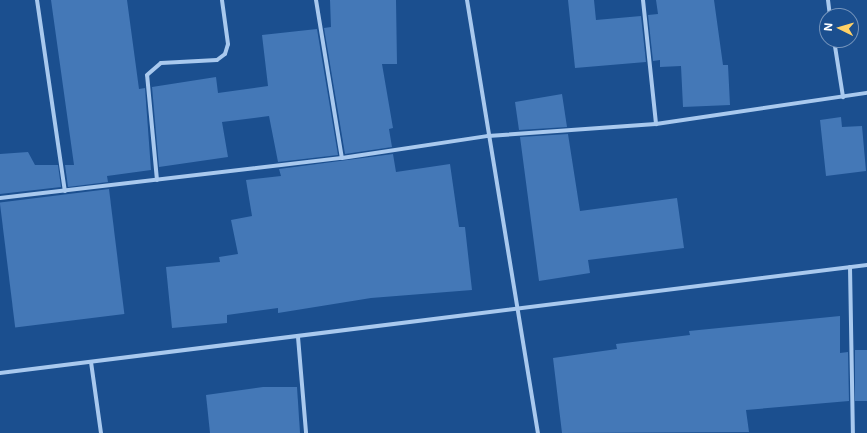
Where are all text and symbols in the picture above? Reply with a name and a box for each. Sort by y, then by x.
north arrow [819,8,859,48]
text: N [821,22,835,32]

